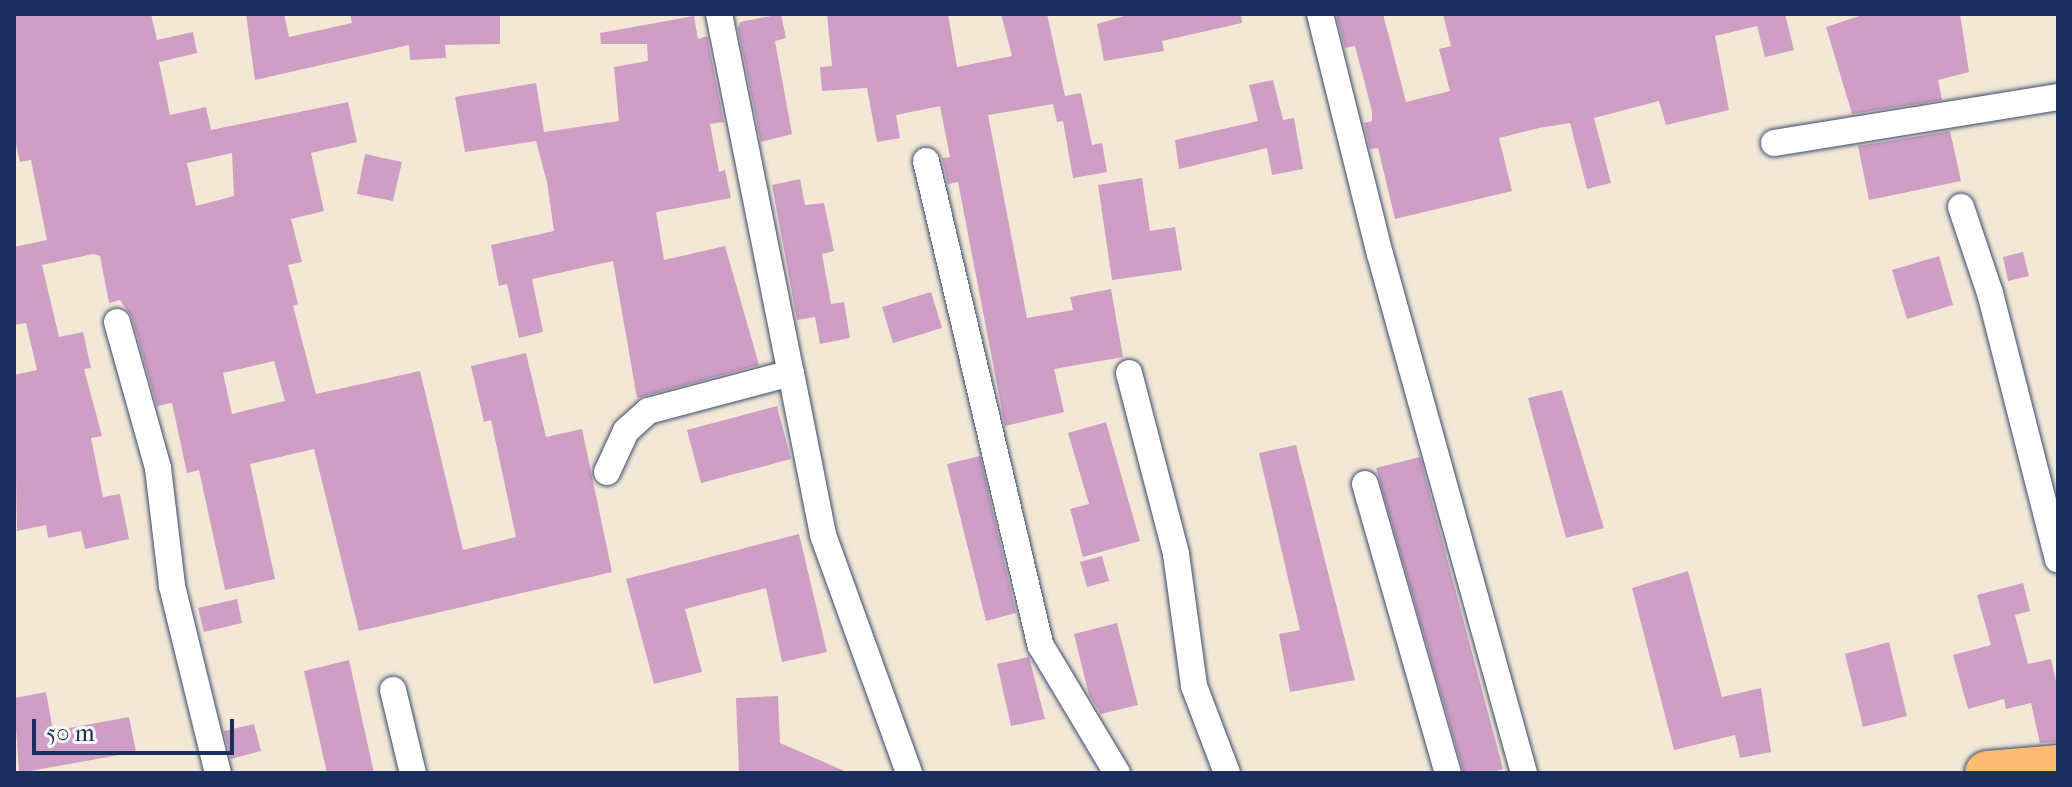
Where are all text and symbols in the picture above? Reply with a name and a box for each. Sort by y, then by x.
scale bar [36,703,238,753]
text: 50 m [46,719,95,747]

